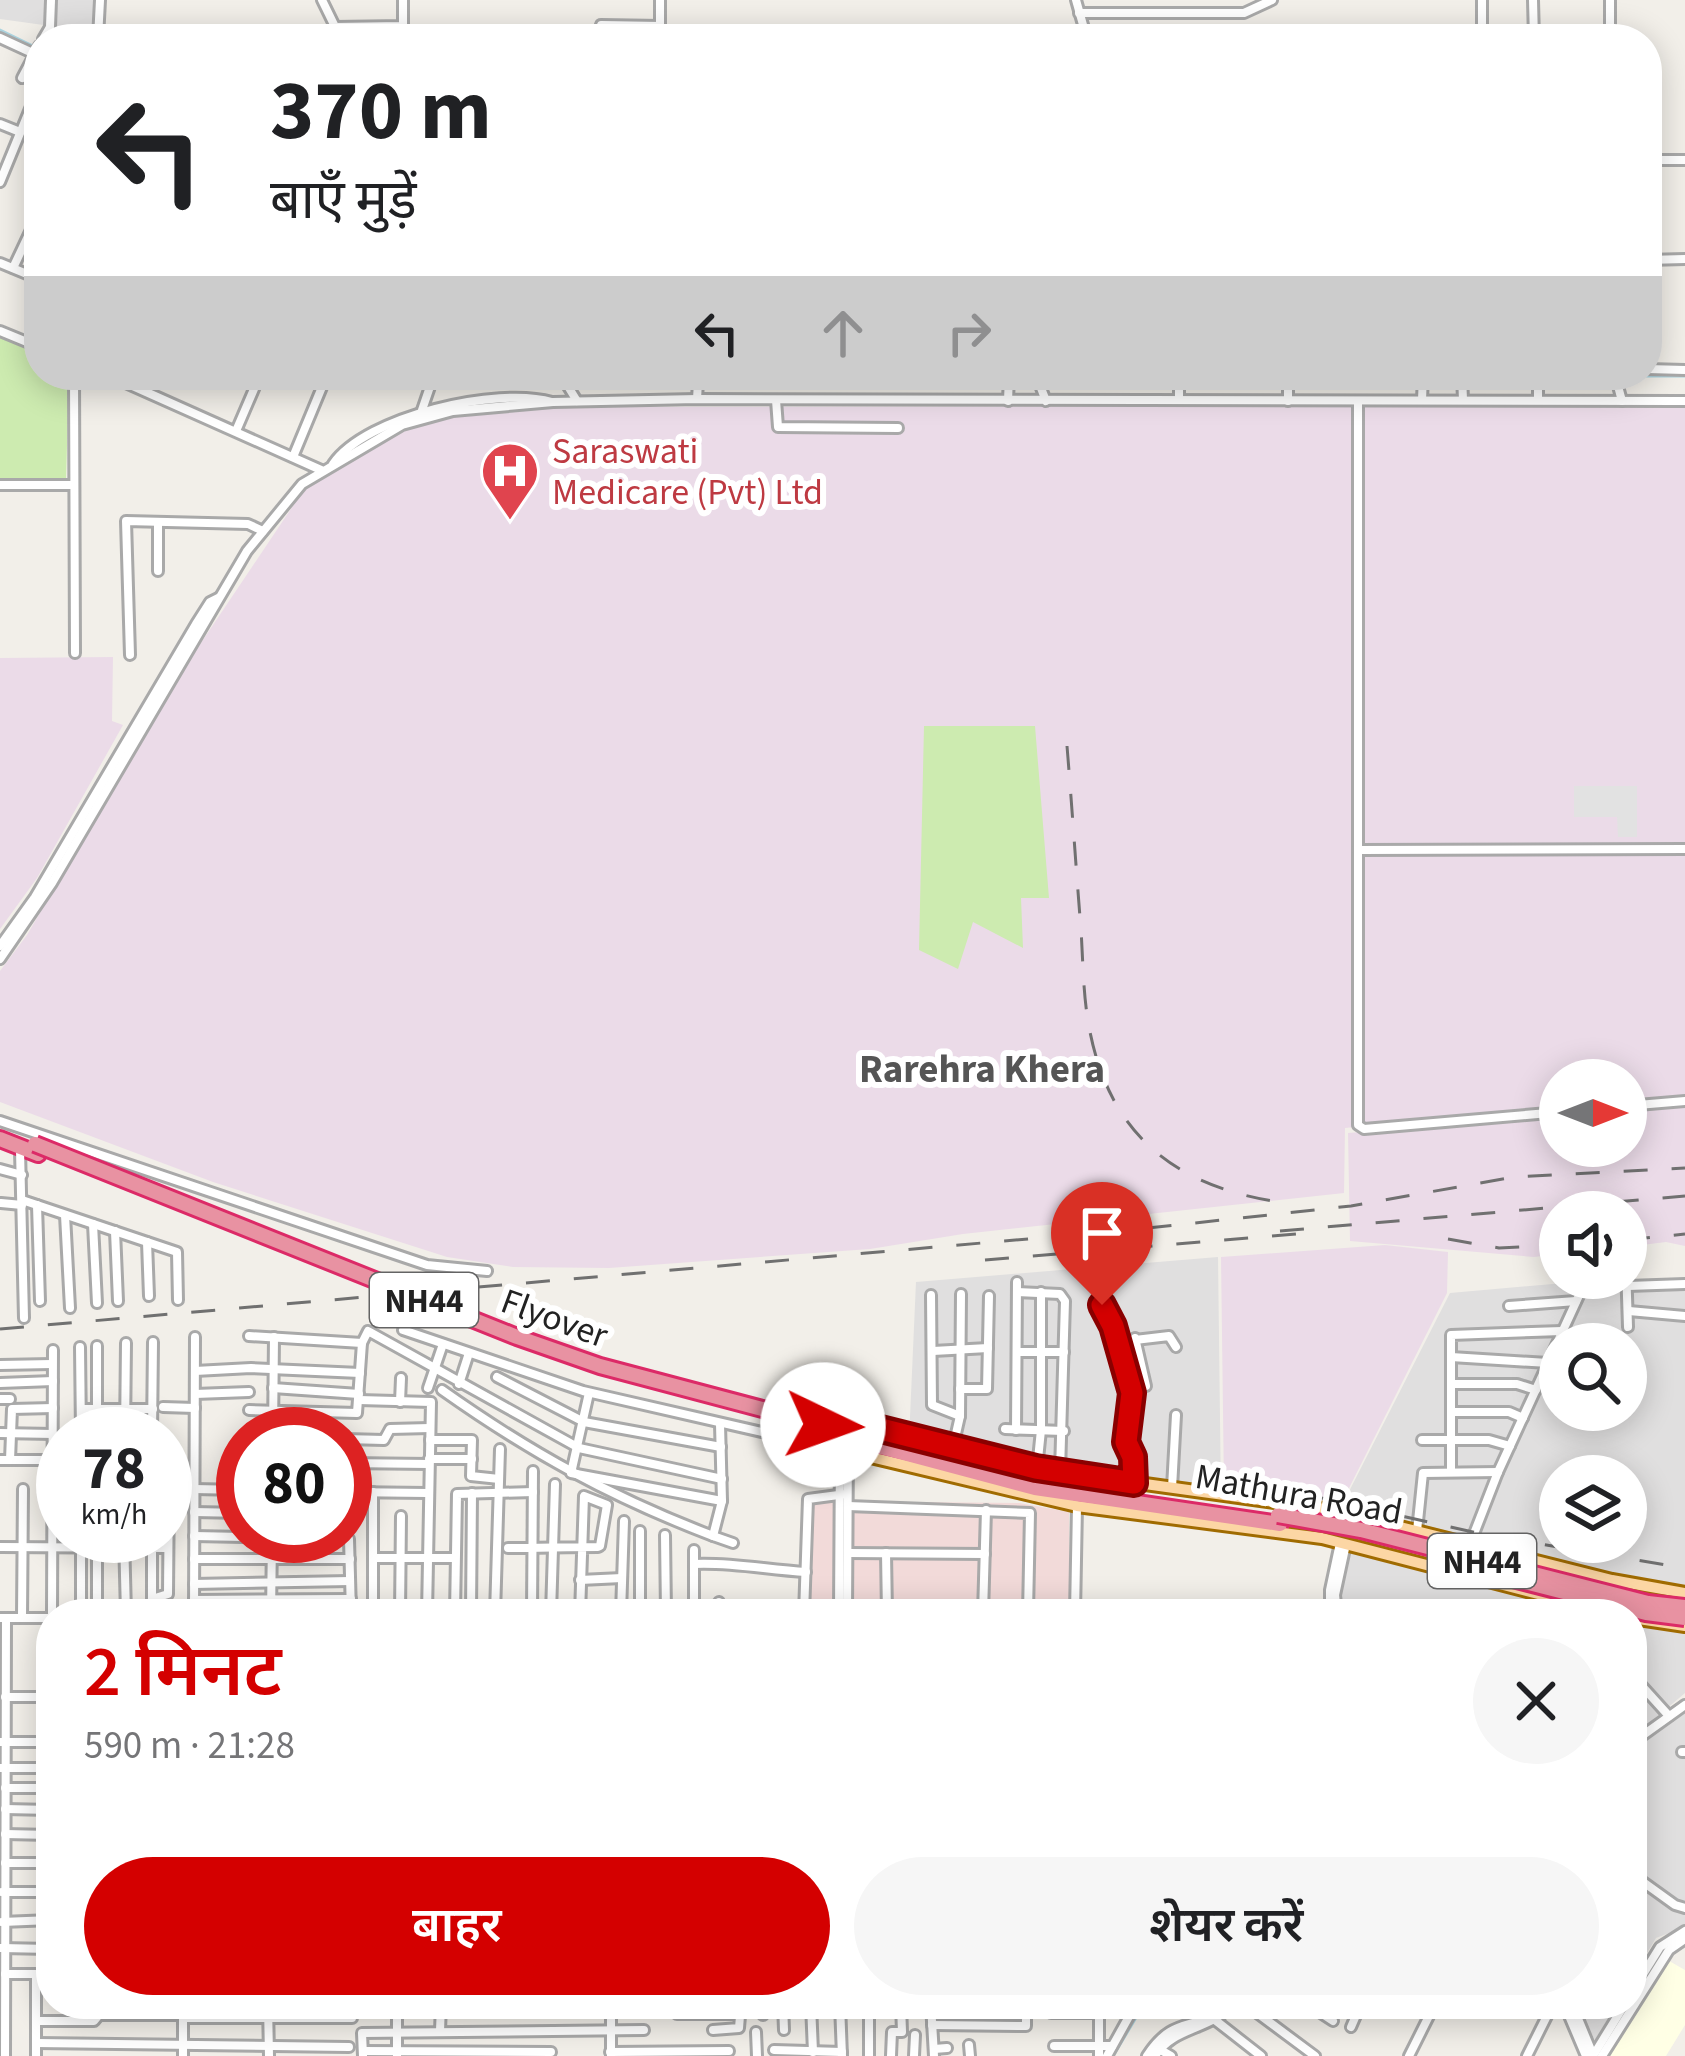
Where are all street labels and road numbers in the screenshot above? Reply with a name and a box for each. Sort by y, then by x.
road number: NH44 [370,1273,478,1327]
street label: Flyover [494,1276,615,1361]
street label: Mathura Road [1191,1451,1406,1538]
road number: NH44 [1428,1534,1536,1588]

